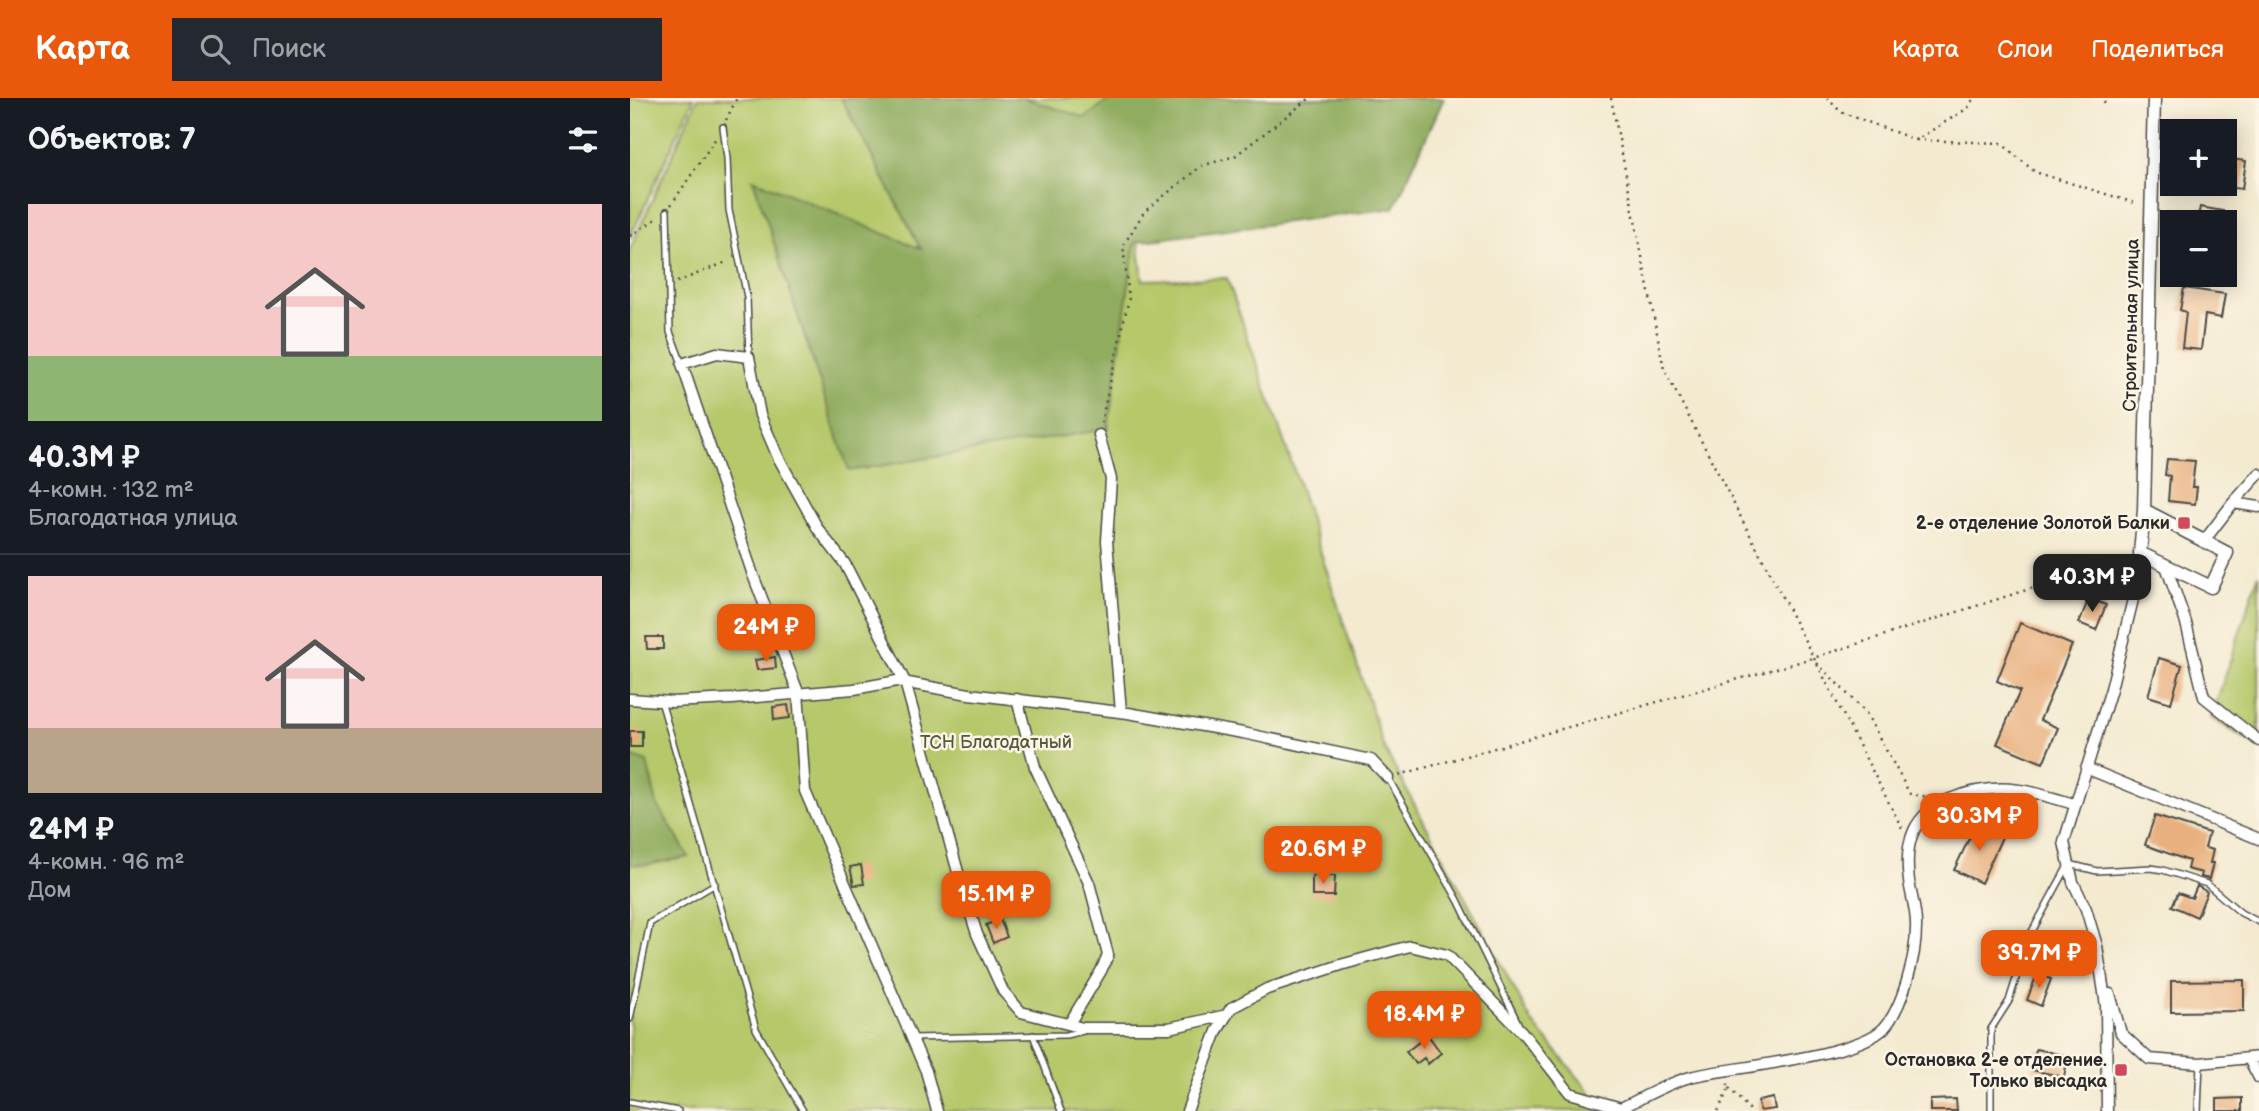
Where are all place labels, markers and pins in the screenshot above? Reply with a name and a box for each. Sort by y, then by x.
place label: 2-е отделение Золотой Балки [1916,513,2170,534]
marker: 2-е отделение Золотой Балки [2176,515,2192,531]
pin: 40.3M ₽ [2027,554,2157,614]
pin: 24M ₽ [717,604,815,664]
pin: 30.3M ₽ [1914,794,2044,853]
pin: 20.6M ₽ [1258,826,1388,886]
pin: 15.1M ₽ [931,872,1061,931]
pin: 39.7M ₽ [1974,930,2104,990]
pin: 18.4M ₽ [1359,992,1489,1051]
place label: Остановка 2-е отделение. Только высадка [1885,1050,2108,1092]
marker: Остановка 2-е отделение. Только высадка [2113,1062,2129,1078]

